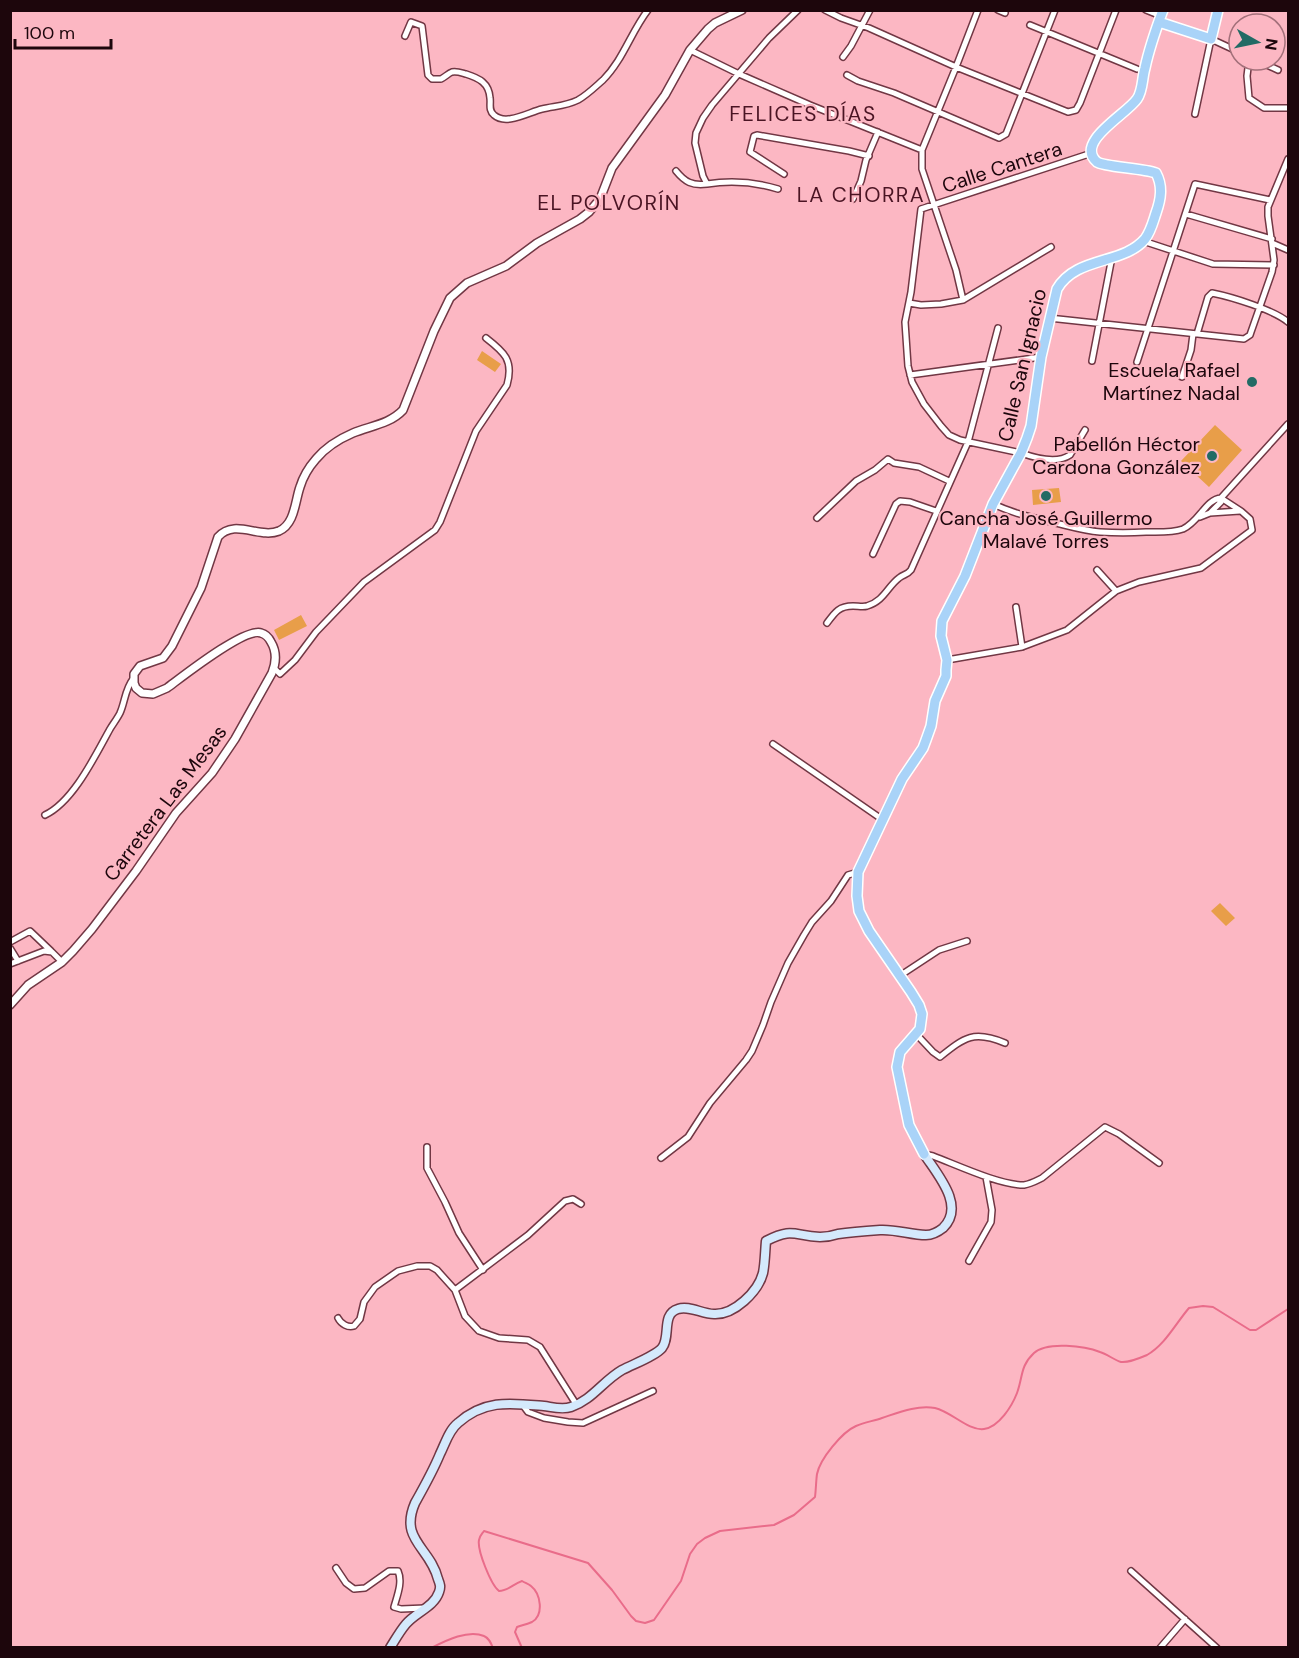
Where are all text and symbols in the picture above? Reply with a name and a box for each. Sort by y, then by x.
scale bar [15,12,111,50]
north arrow [1227,12,1287,72]
text: 100 m [24,21,75,45]
text: N [1260,37,1283,52]
district label: FELICES DÍAS [729,100,877,128]
street label: Calle Cantera [939,135,1065,199]
district label: LA CHORRA [797,181,925,209]
district label: EL POLVORÍN [537,189,681,217]
street label: Calle San Ignacio [992,286,1052,444]
place label: Escuela Rafael Martínez Nadal [1103,357,1240,406]
marker: Escuela Rafael Martínez Nadal [1245,375,1259,389]
place label: Pabellón Héctor Cardona González [1032,431,1200,480]
marker: Pabellón Héctor Cardona González [1205,449,1219,463]
marker: Cancha José Guillermo Malavé Torres [1039,489,1053,503]
place label: Cancha José Guillermo Malavé Torres [939,505,1153,554]
street label: Carretera Las Mesas [98,720,232,886]

